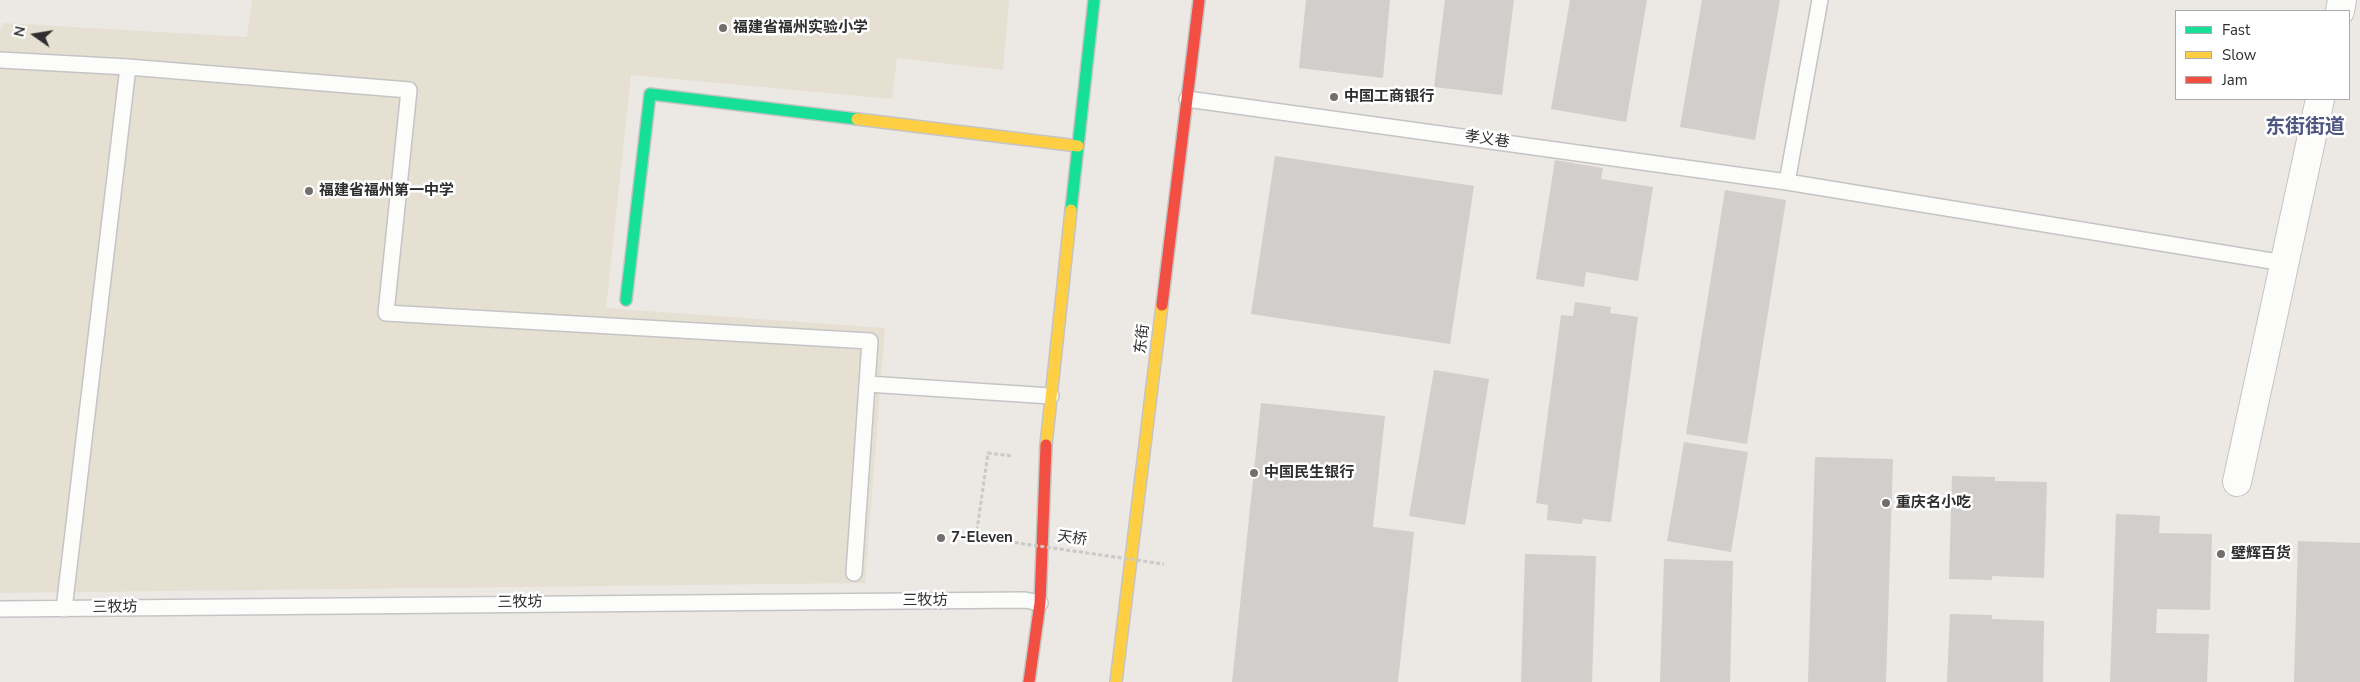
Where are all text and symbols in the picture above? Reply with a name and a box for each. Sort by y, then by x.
north arrow [10,10,60,60]
legend [2175,10,2350,100]
place label: 福建省福州实验小学 [733,19,868,37]
text: Fast [2222,20,2250,40]
marker: 福建省福州实验小学 [717,22,729,34]
text: N [9,24,30,39]
text: Slow [2222,45,2256,65]
text: Jam [2222,70,2248,90]
place label: 中国工商银行 [1344,88,1434,106]
marker: 中国工商银行 [1328,91,1340,103]
district label: 东街街道 [2265,116,2345,140]
street label: 孝义巷 [1463,128,1511,152]
place label: 福建省福州第一中学 [319,182,454,200]
marker: 福建省福州第一中学 [303,185,315,197]
street label: 东街 [1132,323,1154,355]
place label: 中国民生银行 [1264,464,1354,482]
marker: 中国民生银行 [1248,467,1260,479]
place label: 重庆名小吃 [1896,494,1971,512]
marker: 重庆名小吃 [1880,497,1892,509]
street label: 天桥 [1056,528,1088,550]
place label: 7-Eleven [951,529,1013,547]
marker: 7-Eleven [935,532,947,544]
place label: 壁辉百货 [2231,545,2291,563]
marker: 壁辉百货 [2215,548,2227,560]
street label: 三牧坊 [903,592,947,610]
street label: 三牧坊 [497,594,543,612]
street label: 三牧坊 [92,599,138,617]

